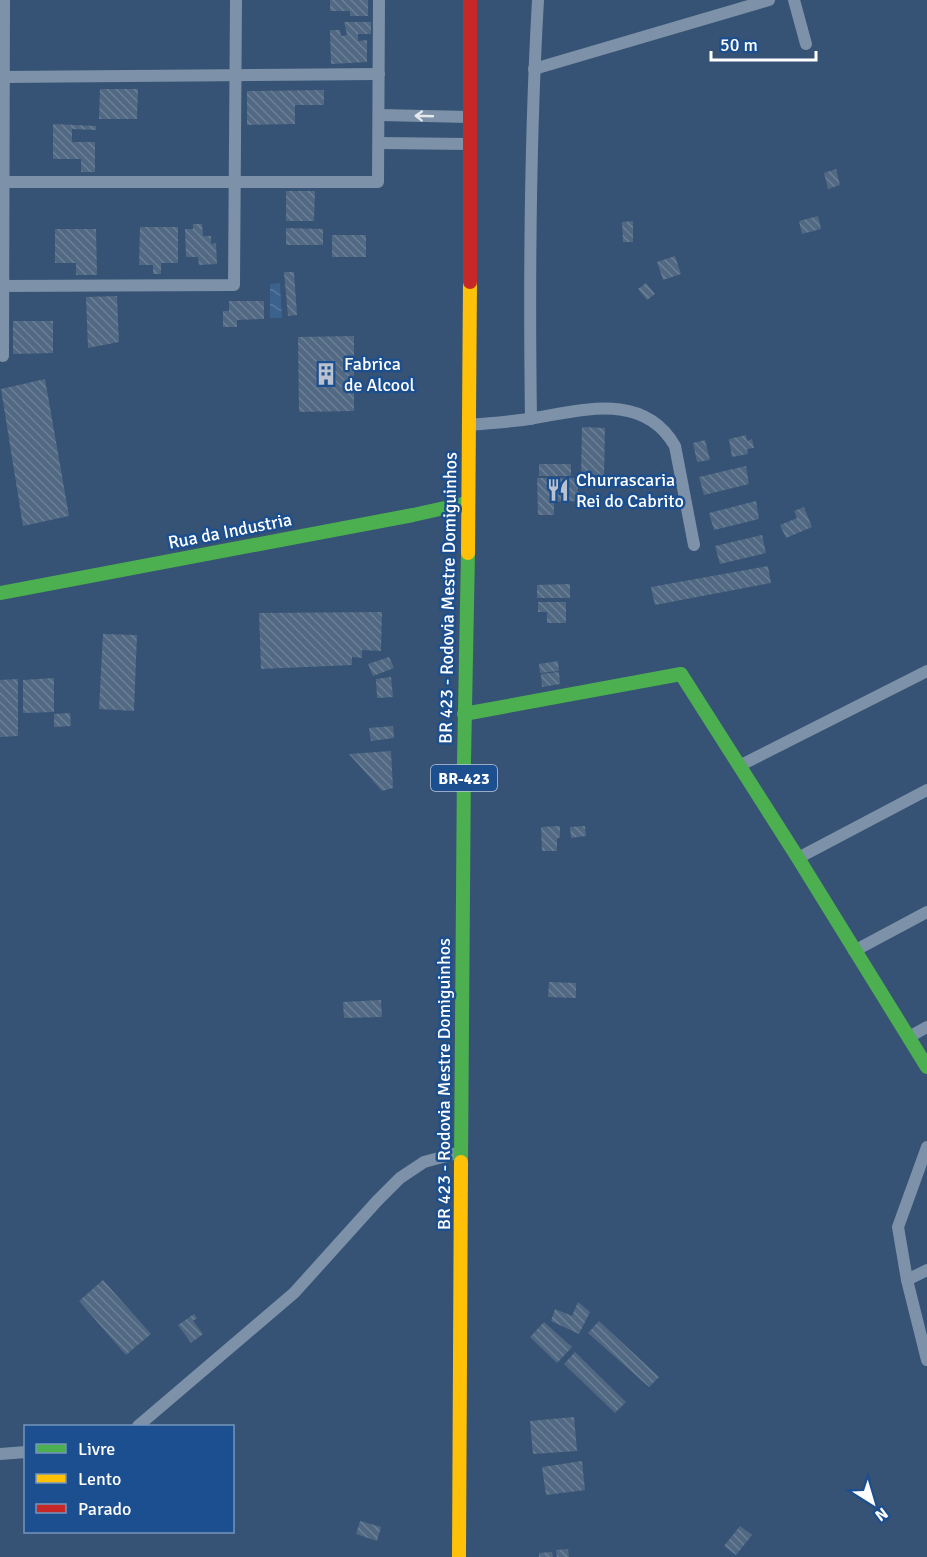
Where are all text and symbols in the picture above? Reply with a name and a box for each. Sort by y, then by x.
scale bar [711,24,816,62]
text: 50 m [720,34,758,56]
one-way arrow [415,110,435,121]
place label: Fabrica de Alcool [344,353,415,396]
building icon: Fabrica de Alcool [313,361,339,387]
street label: BR 423 - Rodovia Mestre Domiguinhos [434,452,462,744]
place label: Churrascaria Rei do Cabrito [576,469,684,512]
restaurant icon: Churrascaria Rei do Cabrito [545,477,571,503]
street label: Rua da Industria [166,508,294,554]
road number: BR-423 [431,765,497,791]
street label: BR 423 - Rodovia Mestre Domiguinhos [433,938,455,1230]
legend [24,1425,234,1533]
text: Livre [78,1438,115,1460]
text: Lento [78,1468,121,1490]
north arrow [843,1473,903,1533]
text: Parado [78,1498,131,1520]
text: N [871,1503,892,1526]

